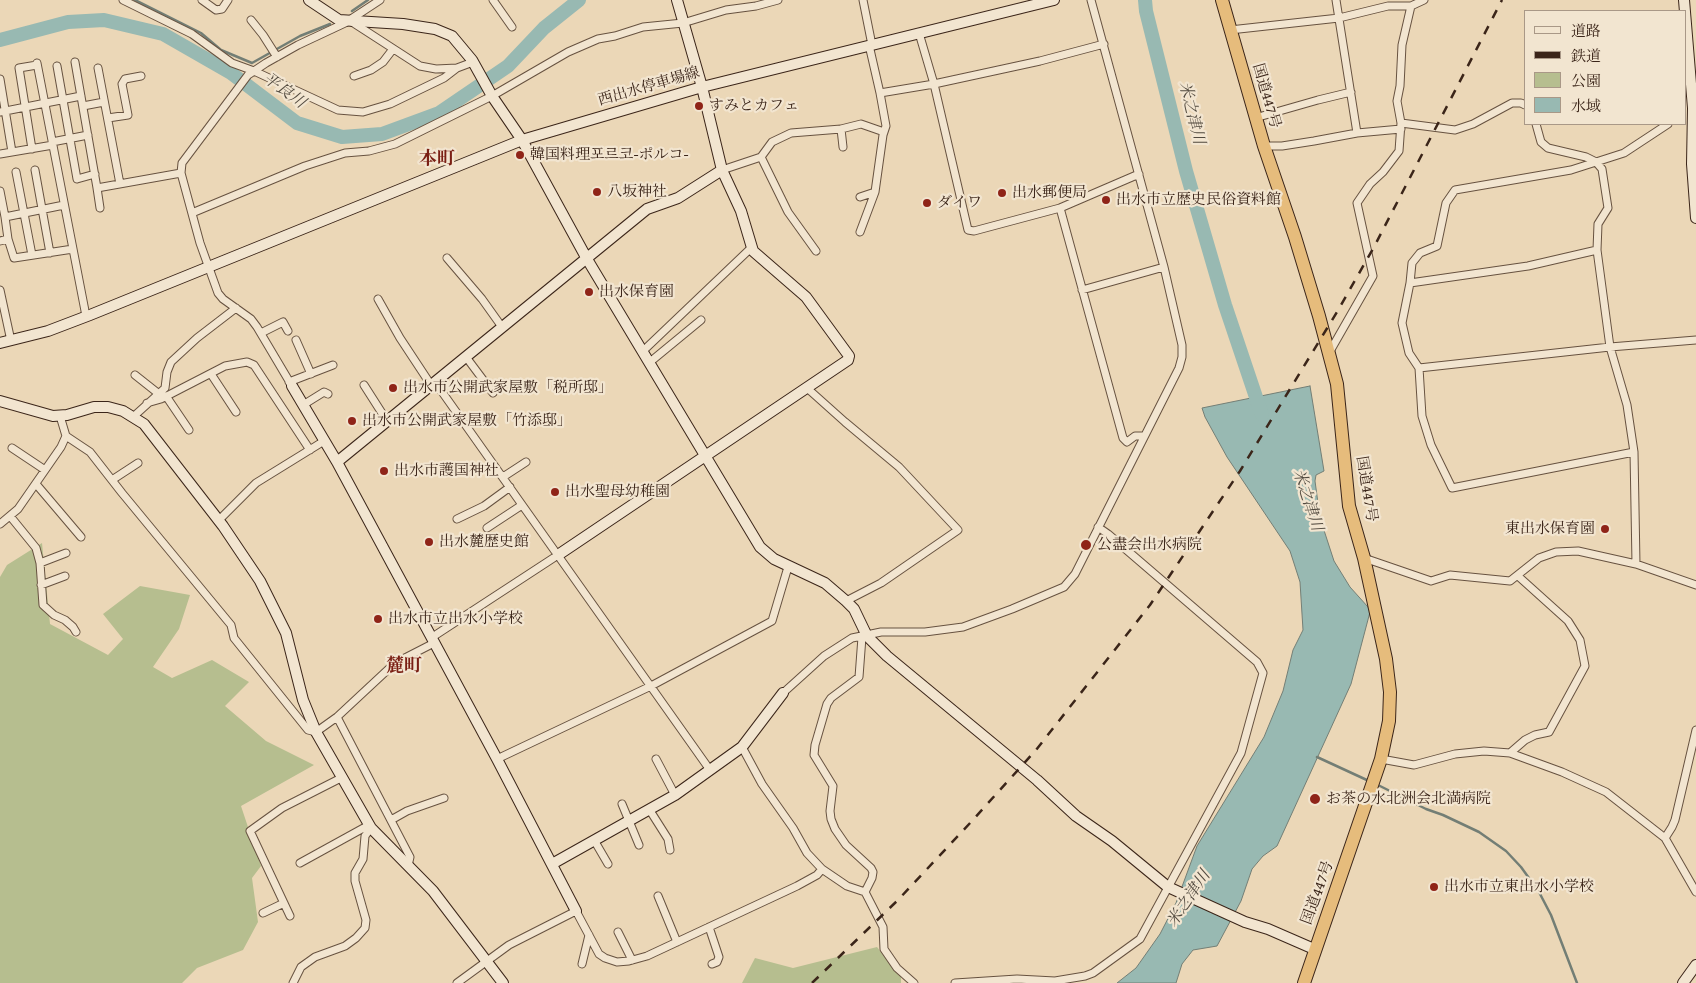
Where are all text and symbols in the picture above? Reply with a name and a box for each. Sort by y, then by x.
legend [1524,10,1686,125]
text: 道路 [1571,20,1601,41]
text: 鉄道 [1571,45,1601,66]
street label: 国道447号 [1248,61,1284,131]
street label: 西出水停車場線 [596,64,702,110]
water label: 平良川 [259,69,309,113]
text: 公園 [1571,70,1601,91]
water label: 米之津川 [1174,80,1208,146]
text: 水域 [1571,95,1601,116]
place label: すみとカフェ [709,97,799,115]
marker: すみとカフェ [693,100,705,112]
place label: 韓国料理포르코-ポルコ- [530,146,689,164]
district label: 本町 [419,148,455,170]
marker: 韓国料理포르코-ポルコ- [514,149,526,161]
place label: 八坂神社 [607,183,667,201]
place label: 出水郵便局 [1012,184,1087,202]
marker: 八坂神社 [591,186,603,198]
marker: 出水郵便局 [996,187,1008,199]
place label: 出水市立歴史民俗資料館 [1116,191,1281,209]
place label: ダイワ [937,194,982,212]
marker: 出水市立歴史民俗資料館 [1100,194,1112,206]
marker: ダイワ [921,197,933,209]
place label: 出水保育園 [599,283,674,301]
marker: 出水保育園 [583,286,595,298]
place label: 出水市公開武家屋敷「税所邸」 [403,379,613,397]
marker: 出水市公開武家屋敷「税所邸」 [387,382,399,394]
place label: 出水市公開武家屋敷「竹添邸」 [362,412,572,430]
marker: 出水市公開武家屋敷「竹添邸」 [346,415,358,427]
street label: 国道447号 [1352,455,1380,523]
place label: 出水市護国神社 [394,462,499,480]
marker: 出水市護国神社 [378,465,390,477]
water label: 米之津川 [1288,467,1326,533]
place label: 出水聖母幼稚園 [565,483,670,501]
marker: 出水聖母幼稚園 [549,486,561,498]
place label: 東出水保育園 [1505,520,1595,538]
marker: 東出水保育園 [1599,523,1611,535]
place label: 出水麓歴史館 [439,533,529,551]
marker: 出水麓歴史館 [423,536,435,548]
place label: 公盡会出水病院 [1097,536,1202,554]
marker: 公盡会出水病院 [1079,538,1093,552]
place label: 出水市立出水小学校 [388,610,523,628]
marker: 出水市立出水小学校 [372,613,384,625]
district label: 麓町 [386,655,422,677]
place label: お茶の水北洲会北満病院 [1326,790,1491,808]
marker: お茶の水北洲会北満病院 [1308,792,1322,806]
street label: 国道447号 [1298,859,1338,927]
water label: 米之津川 [1163,867,1215,931]
place label: 出水市立東出水小学校 [1444,878,1594,896]
marker: 出水市立東出水小学校 [1428,881,1440,893]

